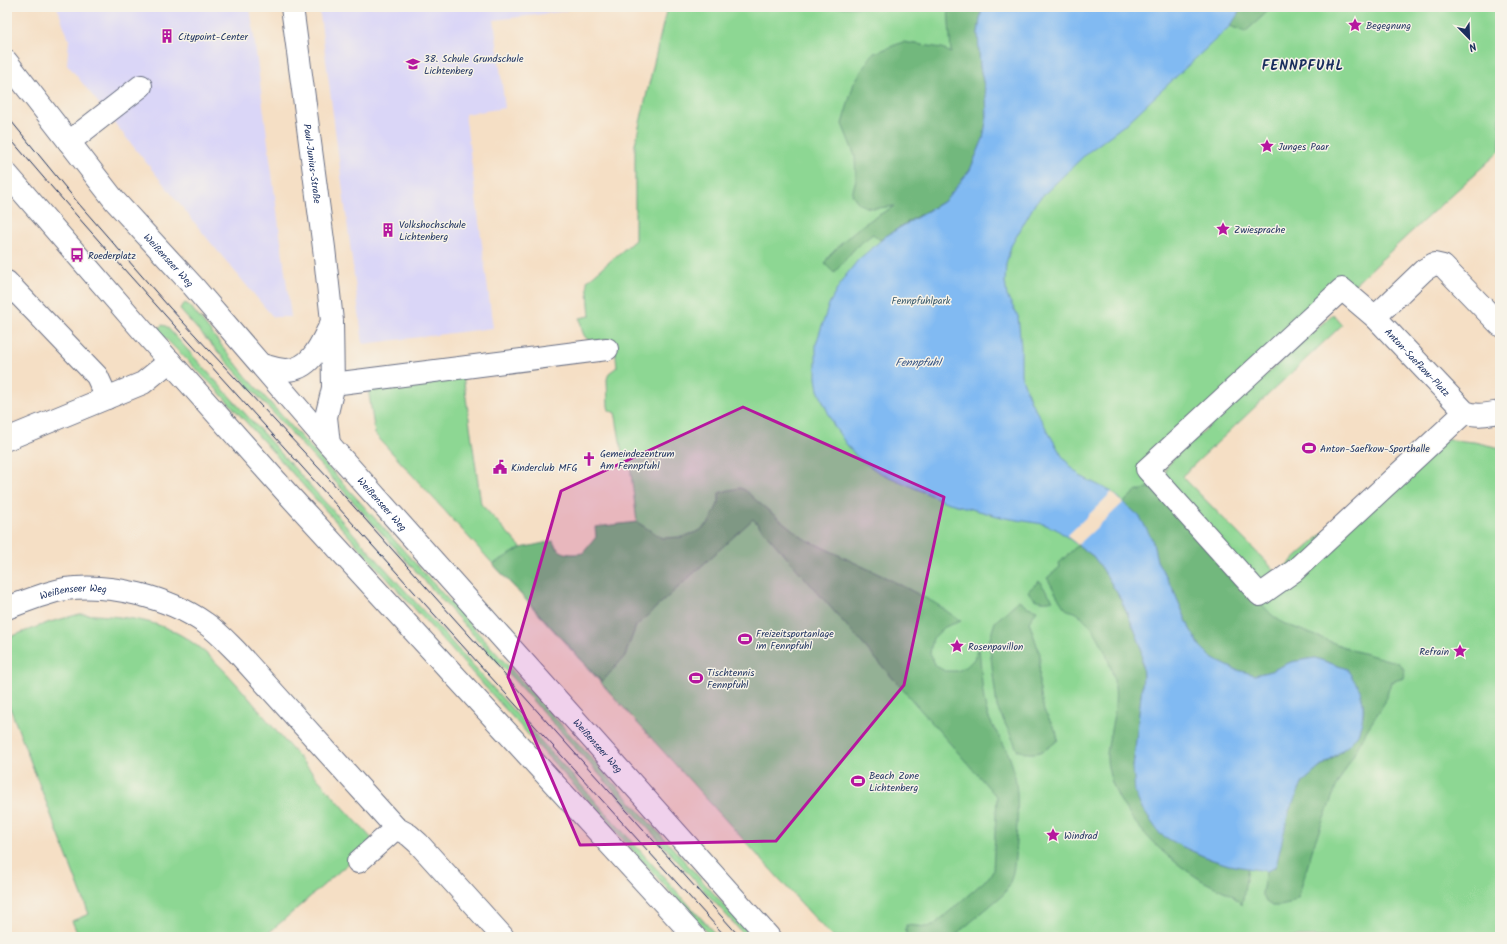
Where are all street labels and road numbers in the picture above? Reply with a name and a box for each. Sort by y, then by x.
street label: Paul-Junius-Straße [299,123,325,205]
street label: Weißenseer Weg [139,230,197,291]
street label: Anton-Saefkow-Platz [1380,325,1454,401]
street label: Weißenseer Weg [353,474,410,535]
street label: Weißenseer Weg [38,581,108,604]
street label: Weißenseer Weg [569,715,626,777]

